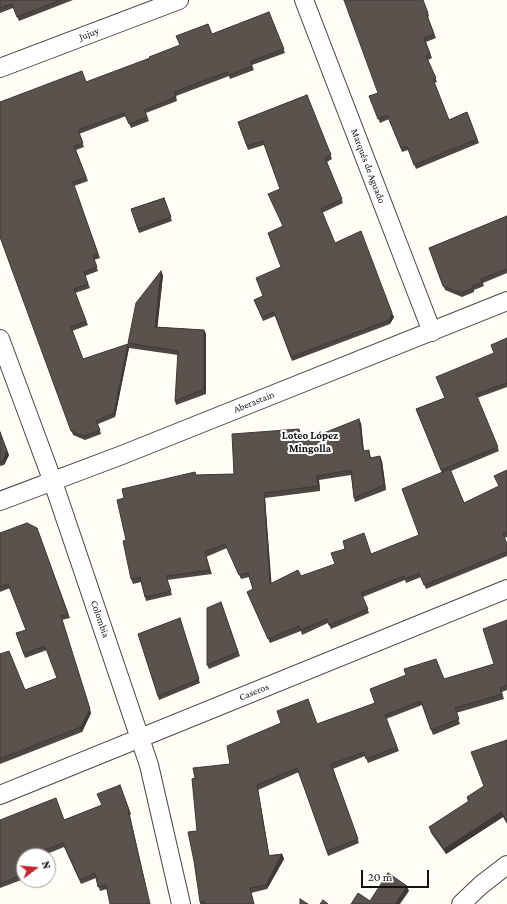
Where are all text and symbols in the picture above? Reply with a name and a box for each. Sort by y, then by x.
street label: Jujuy [77,25,101,43]
street label: Marqués de Aguado [348,127,388,205]
street label: Aberastain [232,388,276,416]
district label: Loteo López Mingolla [282,429,338,455]
street label: Colombia [88,599,112,639]
street label: Caseros [237,681,271,703]
north arrow [16,848,56,888]
text: N [40,860,53,870]
scale bar [363,862,431,888]
text: 20 m [368,870,392,884]

